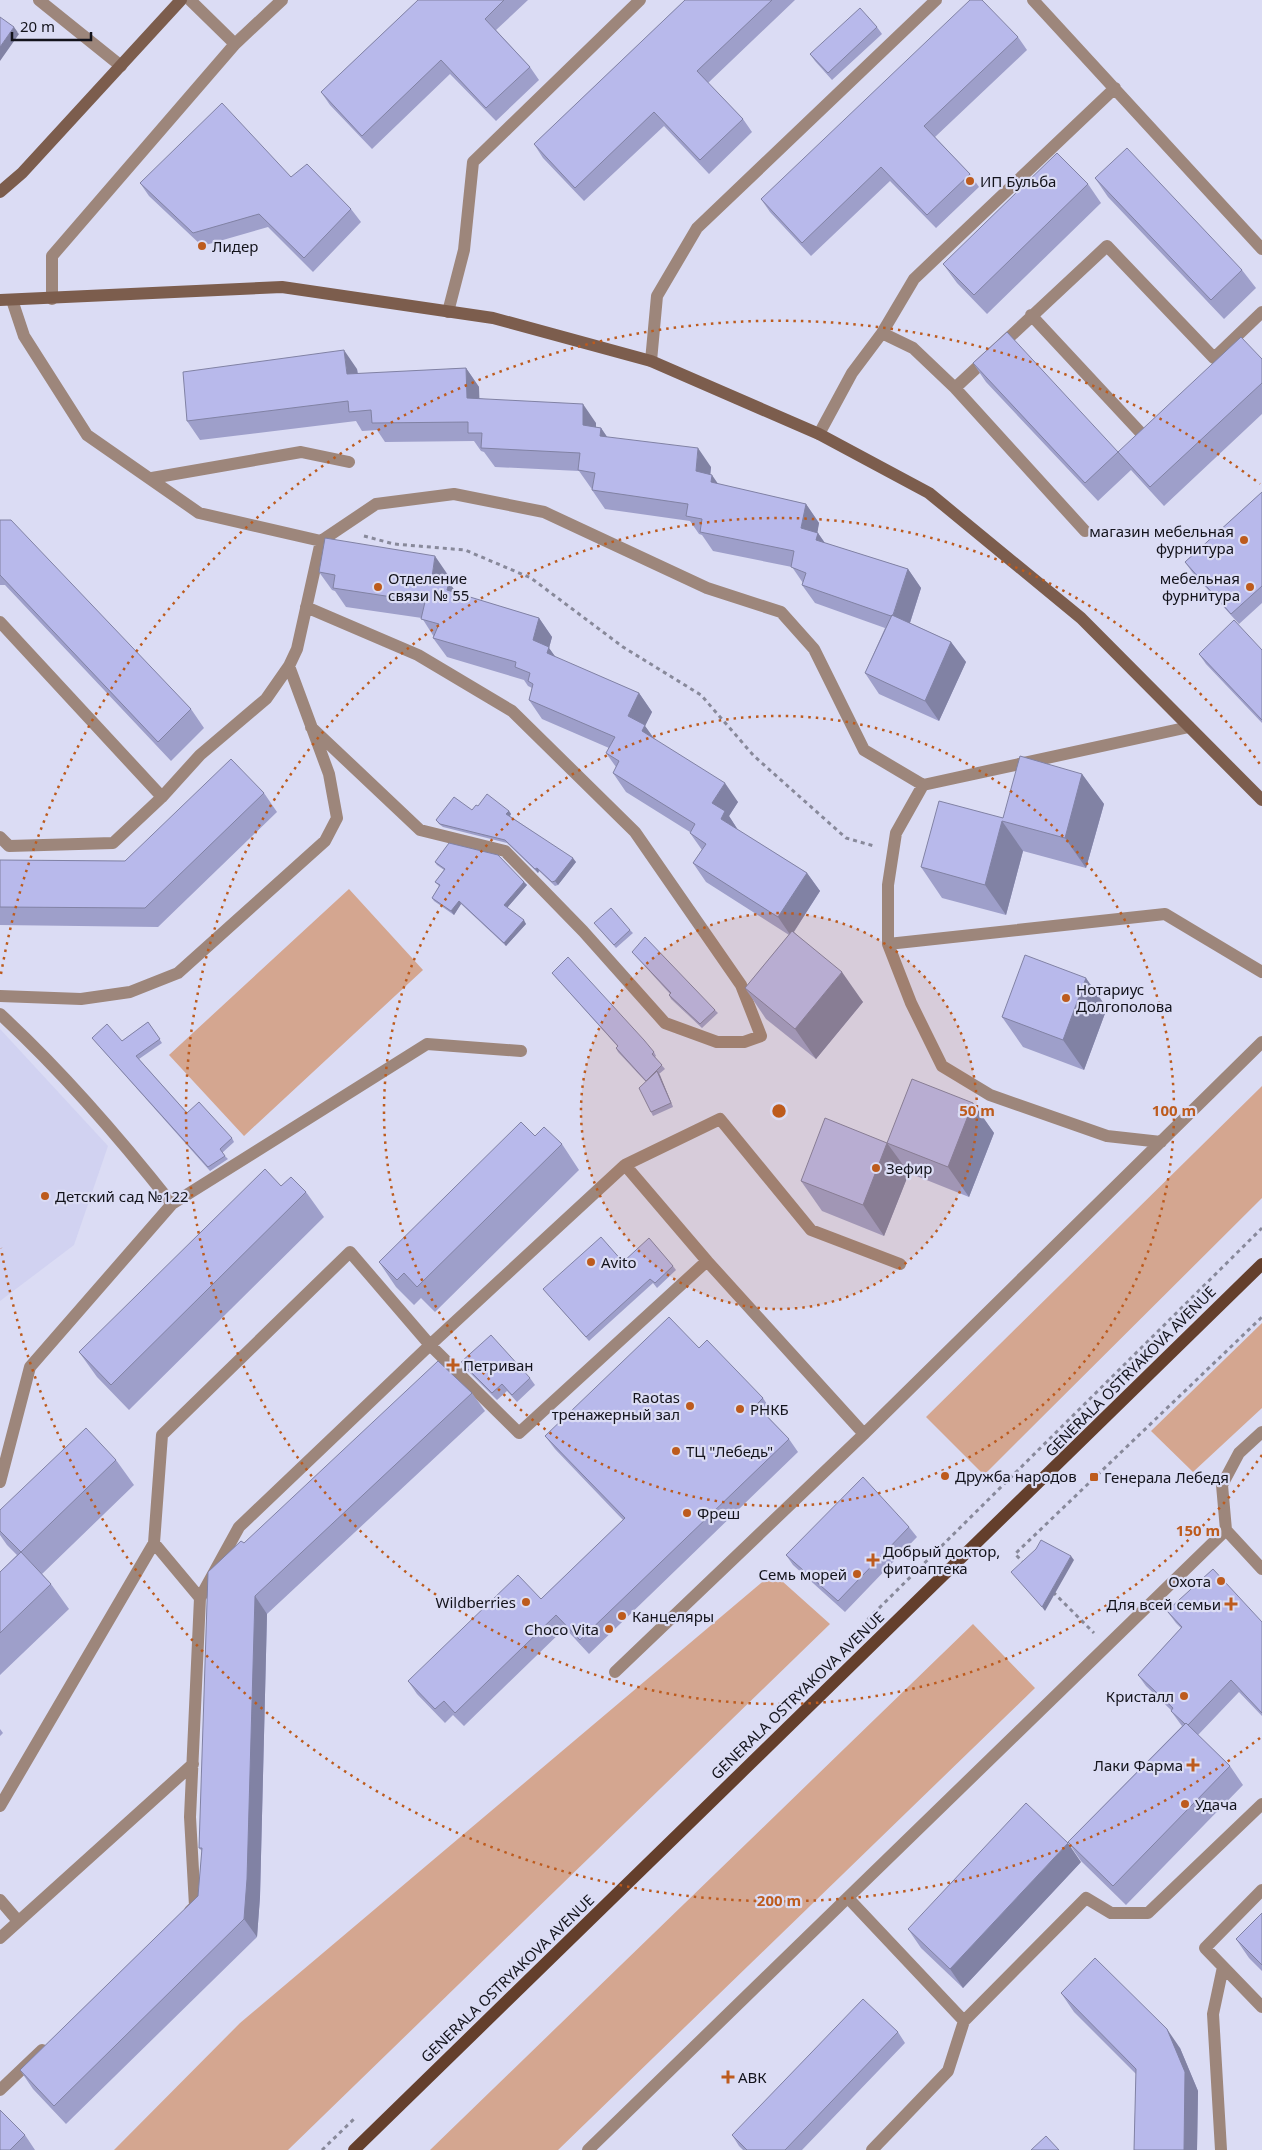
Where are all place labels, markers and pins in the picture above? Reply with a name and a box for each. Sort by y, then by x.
place label: ИП Бульба [980,171,1056,191]
marker: ИП Бульба [964,175,976,187]
place label: Лидер [212,236,258,256]
marker: Лидер [196,240,208,252]
place label: магазин мебельная фурнитура [1089,521,1234,558]
marker: магазин мебельная фурнитура [1238,534,1250,546]
place label: Отделение связи № 55 [388,568,469,605]
place label: мебельная фурнитура [1160,568,1240,605]
marker: Отделение связи № 55 [372,581,384,593]
marker: мебельная фурнитура [1244,581,1256,593]
place label: Нотариус Долгополова [1076,979,1173,1016]
marker: Нотариус Долгополова [1060,992,1072,1004]
centre of rings [770,1102,788,1120]
place label: Зефир [886,1158,932,1178]
marker: Зефир [870,1162,882,1174]
place label: Детский сад №122 [55,1186,189,1206]
marker: Детский сад №122 [39,1190,51,1202]
place label: Avito [601,1252,637,1272]
marker: Avito [585,1256,597,1268]
place label: Петриван [463,1355,534,1375]
marker: Петриван [447,1359,459,1371]
place label: Raotas тренажерный зал [552,1387,680,1424]
place label: РНКБ [750,1399,789,1419]
marker: Raotas тренажерный зал [684,1400,696,1412]
marker: РНКБ [734,1403,746,1415]
place label: ТЦ "Лебедь" [686,1441,773,1461]
marker: ТЦ "Лебедь" [670,1445,682,1457]
place label: Дружба народов [955,1466,1077,1486]
place label: Генерала Лебедя [1104,1467,1229,1487]
marker: Дружба народов [939,1470,951,1482]
marker: Генерала Лебедя [1088,1471,1100,1483]
place label: Фреш [697,1503,740,1523]
marker: Фреш [681,1507,693,1519]
place label: Добрый доктор, фитоаптека [883,1541,1000,1578]
marker: Добрый доктор, фитоаптека [867,1554,879,1566]
place label: Семь морей [758,1564,847,1584]
marker: Семь морей [851,1568,863,1580]
place label: Охота [1168,1571,1211,1591]
marker: Охота [1215,1575,1227,1587]
place label: Wildberries [435,1592,516,1612]
place label: Для всей семьи [1107,1594,1221,1614]
marker: Wildberries [520,1596,532,1608]
marker: Для всей семьи [1225,1598,1237,1610]
place label: Канцеляры [632,1606,714,1626]
marker: Канцеляры [616,1610,628,1622]
place label: Choco Vita [524,1619,599,1639]
marker: Choco Vita [603,1623,615,1635]
place label: Кристалл [1106,1686,1174,1706]
marker: Кристалл [1178,1690,1190,1702]
place label: Лаки Фарма [1093,1755,1183,1775]
marker: Лаки Фарма [1187,1759,1199,1771]
place label: Удача [1195,1794,1237,1814]
marker: Удача [1179,1798,1191,1810]
place label: АВК [738,2067,767,2087]
marker: АВК [722,2071,734,2083]

